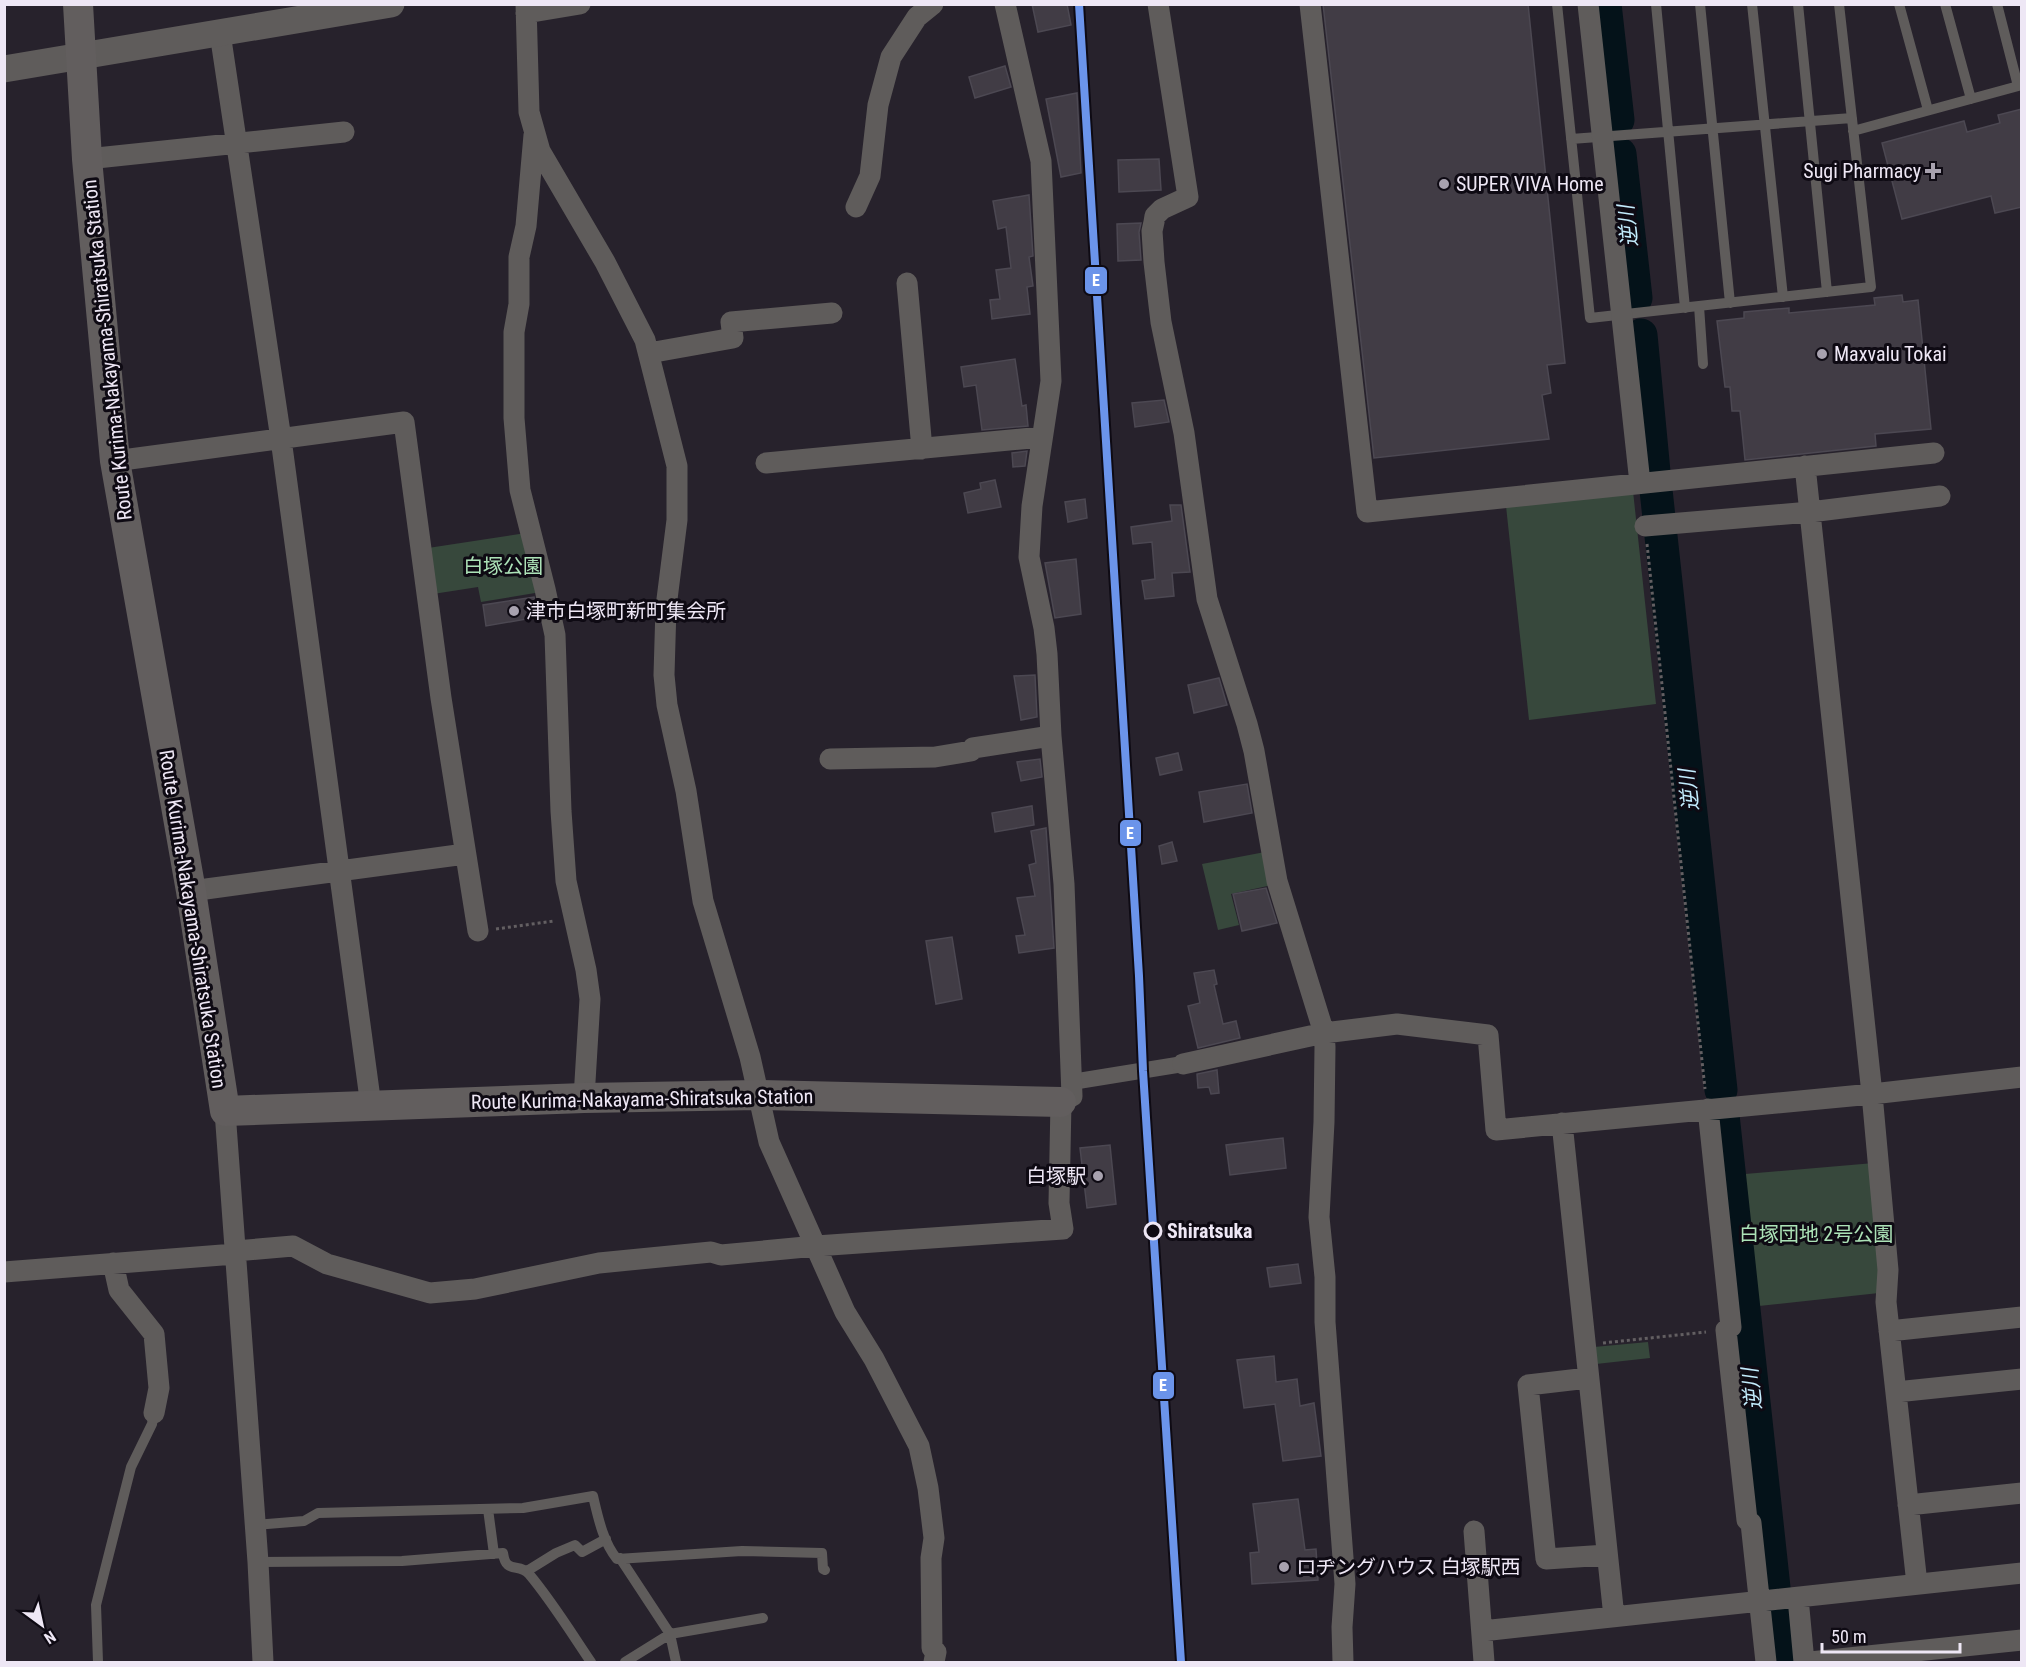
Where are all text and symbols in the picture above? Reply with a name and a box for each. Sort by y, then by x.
place label: Sugi Pharmacy [1803,159,1921,183]
marker: Sugi Pharmacy [1926,164,1940,178]
place label: SUPER VIVA Home [1456,172,1604,196]
marker: SUPER VIVA Home [1437,177,1451,191]
street label: Route Kurima-Nakayama-Shiratsuka Station [77,178,137,522]
water label: 逆川 [1614,202,1642,248]
line badge: E [1084,266,1108,295]
text: E [1092,271,1100,290]
place label: Maxvalu Tokai [1834,342,1947,366]
marker: Maxvalu Tokai [1815,347,1829,361]
park label: 白塚公園 [463,554,543,578]
place label: 津市白塚町新町集会所 [526,599,726,623]
marker: 津市白塚町新町集会所 [507,604,521,618]
street label: Route Kurima-Nakayama-Shiratsuka Station [154,748,232,1090]
water label: 逆川 [1675,766,1703,812]
line badge: E [1119,819,1142,847]
text: E [1126,824,1134,843]
street label: Route Kurima-Nakayama-Shiratsuka Station [471,1084,813,1114]
place label: 白塚駅 [1026,1164,1086,1188]
marker: 白塚駅 [1091,1169,1105,1183]
place label: Shiratsuka [1167,1219,1252,1243]
marker: Shiratsuka [1144,1222,1162,1240]
park label: 白塚団地 2号公園 [1739,1222,1893,1246]
water label: 逆川 [1738,1365,1766,1411]
line badge: E [1152,1371,1175,1400]
text: E [1159,1376,1167,1395]
place label: ロヂングハウス 白塚駅西 [1296,1555,1521,1579]
marker: ロヂングハウス 白塚駅西 [1277,1560,1291,1574]
north arrow [12,1595,72,1655]
scale bar [1822,1616,1960,1654]
text: 50 m [1831,1626,1866,1647]
text: N [41,1627,59,1648]

